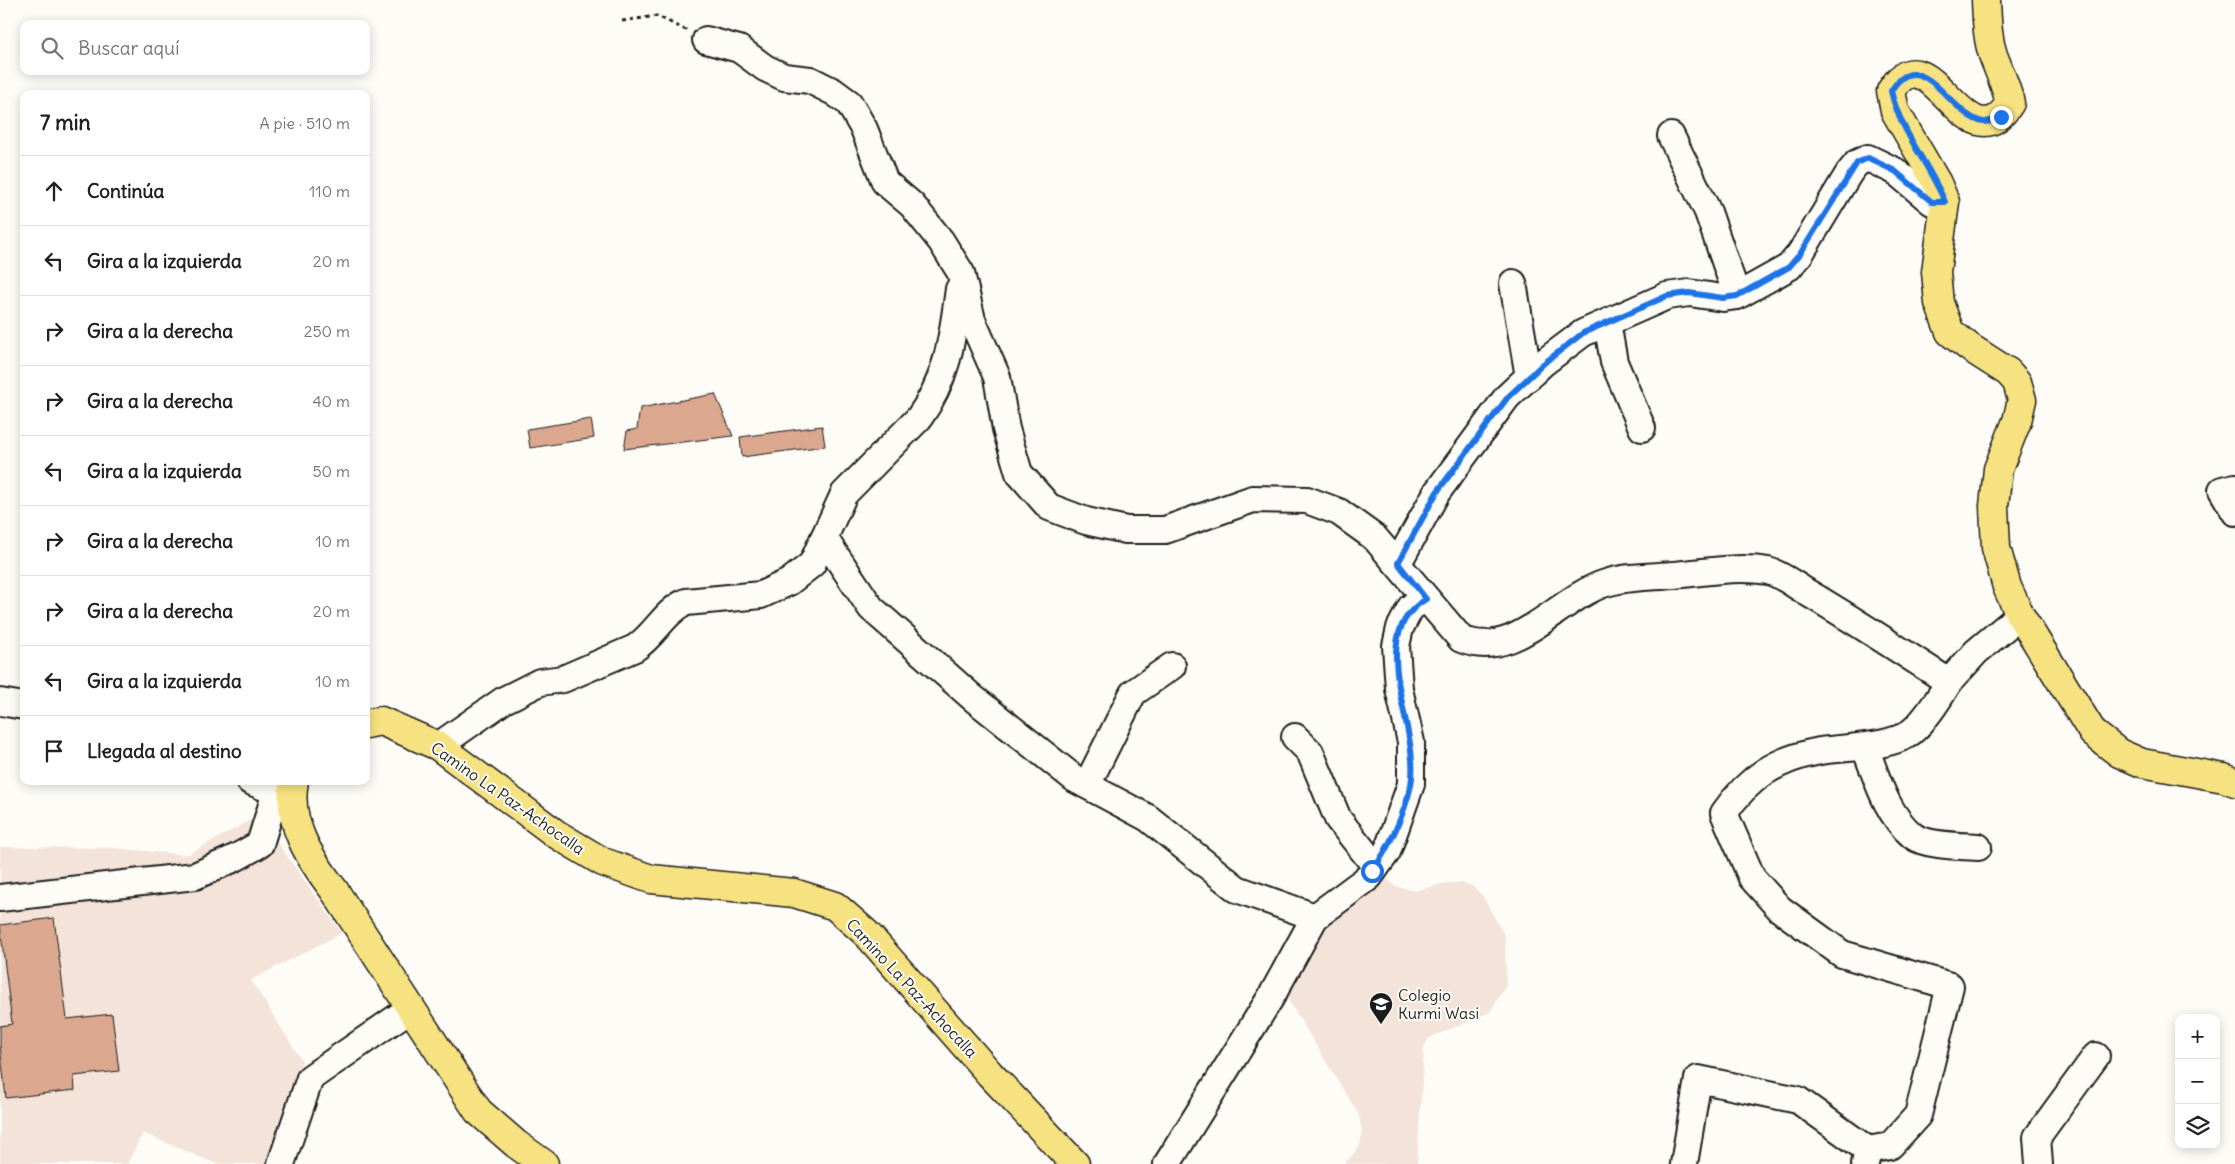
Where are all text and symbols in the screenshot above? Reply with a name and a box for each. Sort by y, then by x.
search box [20,20,370,75]
icon: search [38,34,66,62]
text: Buscar aquí [78,36,179,60]
route end [1990,106,2013,129]
text: 7 min [40,109,91,136]
text: A pie · 510 m [260,113,350,133]
icon: ahead [40,177,68,205]
text: Continúa [87,179,164,203]
text: 110 m [309,181,350,201]
icon: left [40,247,68,275]
text: Gira a la izquierda [87,249,242,273]
text: 20 m [313,251,350,271]
icon: right [40,317,68,345]
text: Gira a la derecha [87,319,233,343]
text: 250 m [304,321,350,341]
icon: right [40,387,68,415]
text: Gira a la derecha [87,389,233,413]
text: 40 m [312,391,350,411]
icon: left [40,457,68,485]
text: Gira a la izquierda [87,459,242,483]
text: 50 m [312,461,350,481]
icon: right [40,527,68,555]
text: Gira a la derecha [87,529,233,553]
text: 10 m [315,531,350,551]
icon: right [40,597,68,625]
text: Gira a la derecha [87,599,233,623]
text: 20 m [313,601,350,621]
icon: left [40,667,68,695]
text: Gira a la izquierda [87,669,242,693]
text: 10 m [315,671,350,691]
icon: arrive [40,737,68,765]
street label: Camino La Paz-Achocalla [427,737,589,859]
text: Llegada al destino [87,739,242,763]
route start [1361,860,1384,883]
street label: Camino La Paz-Achocalla [842,914,982,1062]
place label: Colegio Kurmi Wasi [1398,985,1479,1023]
school or university icon: Colegio Kurmi Wasi [1368,991,1394,1025]
map controls [2175,1014,2220,1149]
button: + [2175,1014,2220,1059]
button: − [2175,1059,2220,1104]
button: layers [2175,1104,2220,1149]

